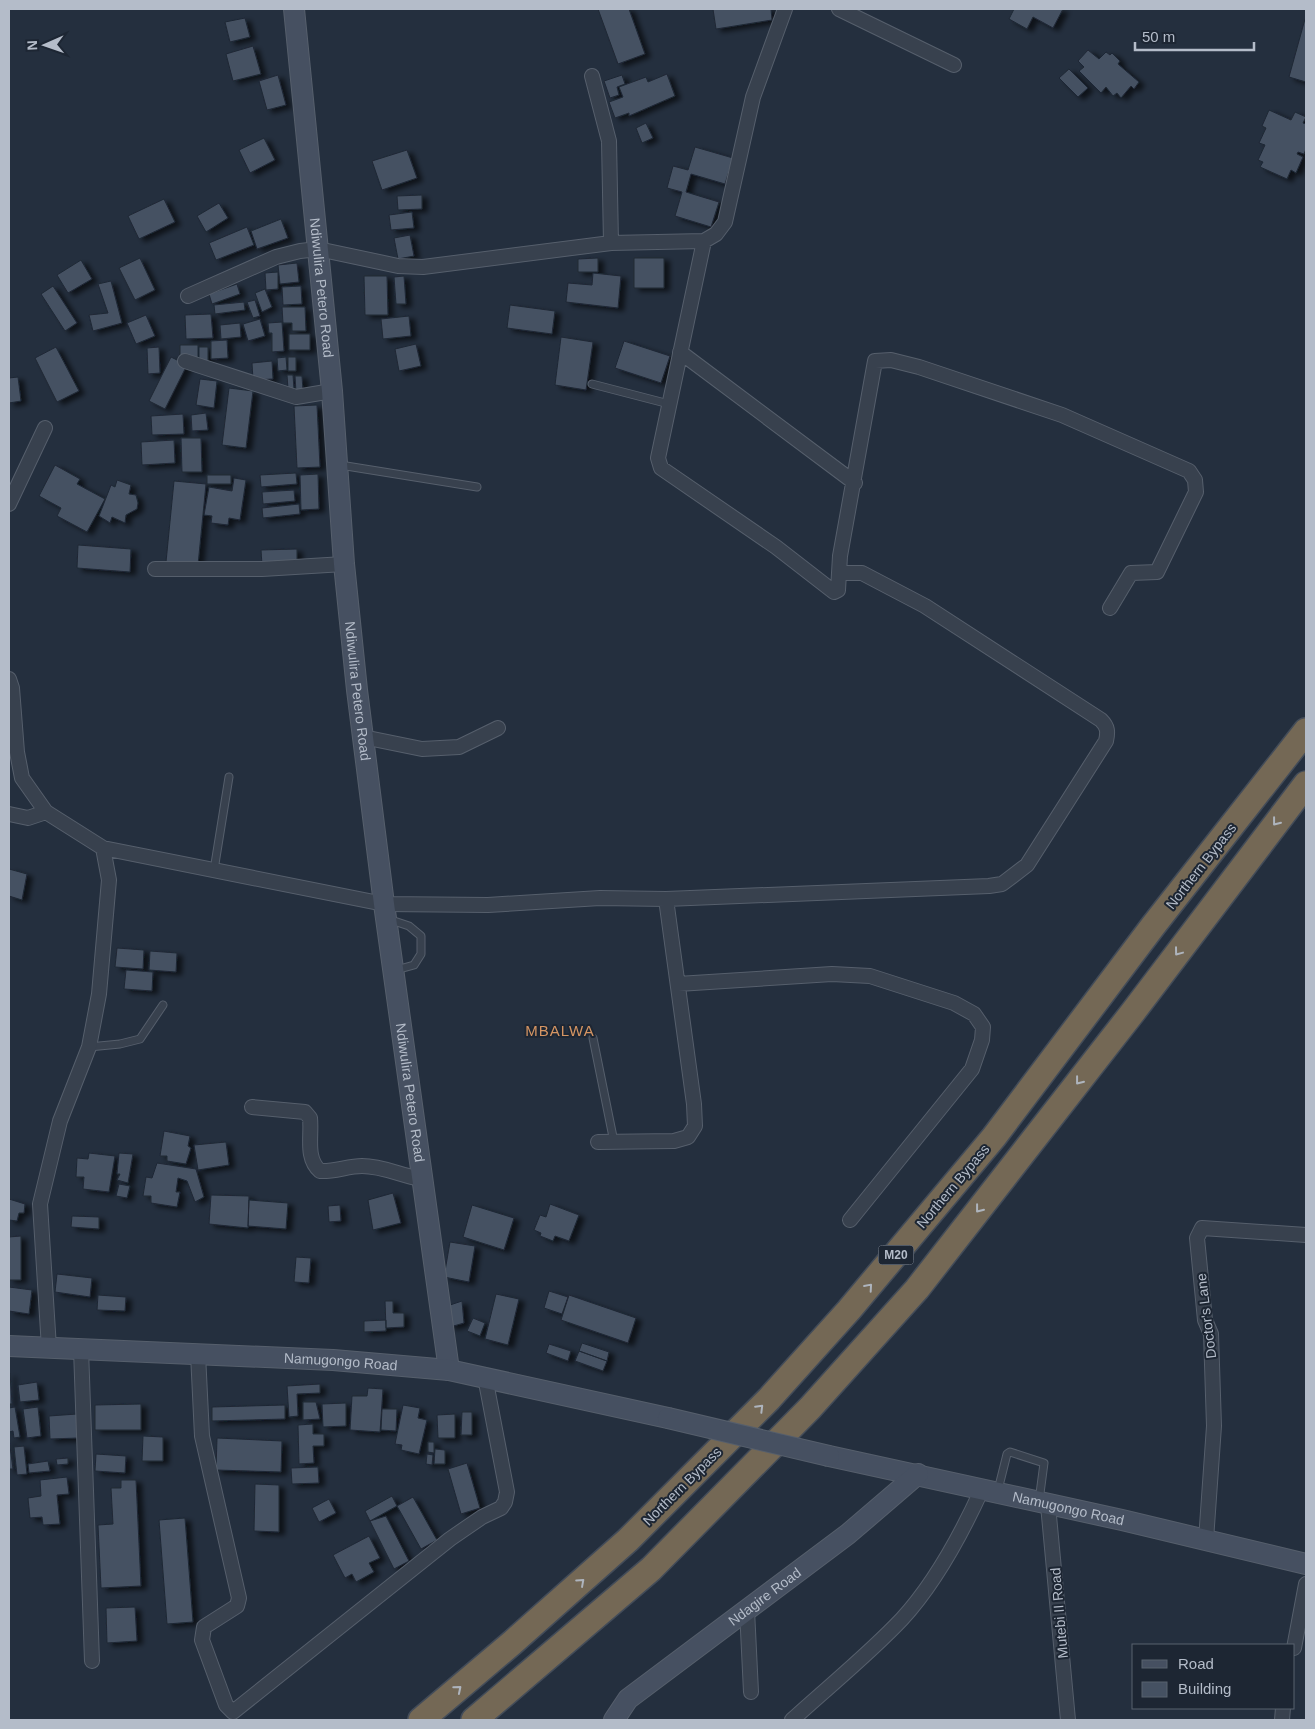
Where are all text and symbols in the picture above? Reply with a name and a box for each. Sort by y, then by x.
north arrow [20,20,70,70]
scale bar [1135,20,1254,52]
text: 50 m [1142,28,1175,45]
text: N [24,40,40,51]
street label: Ndiwulira Petero Road [307,217,337,358]
street label: Ndiwulira Petero Road [342,620,374,762]
one-way arrow [1274,816,1282,825]
street label: Northern Bypass [1163,820,1239,912]
one-way arrow [1176,946,1184,955]
street label: Ndiwulira Petero Road [393,1022,428,1163]
district label: MBALWA [525,1022,595,1039]
one-way arrow [1077,1075,1085,1084]
street label: Northern Bypass [913,1141,993,1231]
one-way arrow [977,1203,985,1212]
road number: M20 [878,1246,914,1264]
street label: Doctor's Lane [1193,1272,1219,1360]
one-way arrow [863,1284,872,1293]
street label: Namugongo Road [284,1350,398,1374]
one-way arrow [754,1405,763,1414]
street label: Northern Bypass [639,1443,725,1529]
street label: Namugongo Road [1011,1488,1126,1528]
street label: Ndagire Road [725,1564,804,1629]
street label: Mutebi II Road [1047,1567,1071,1659]
one-way arrow [575,1579,584,1588]
legend [1132,1644,1295,1709]
text: Road [1178,1655,1214,1672]
text: Building [1178,1680,1231,1697]
one-way arrow [452,1686,461,1694]

